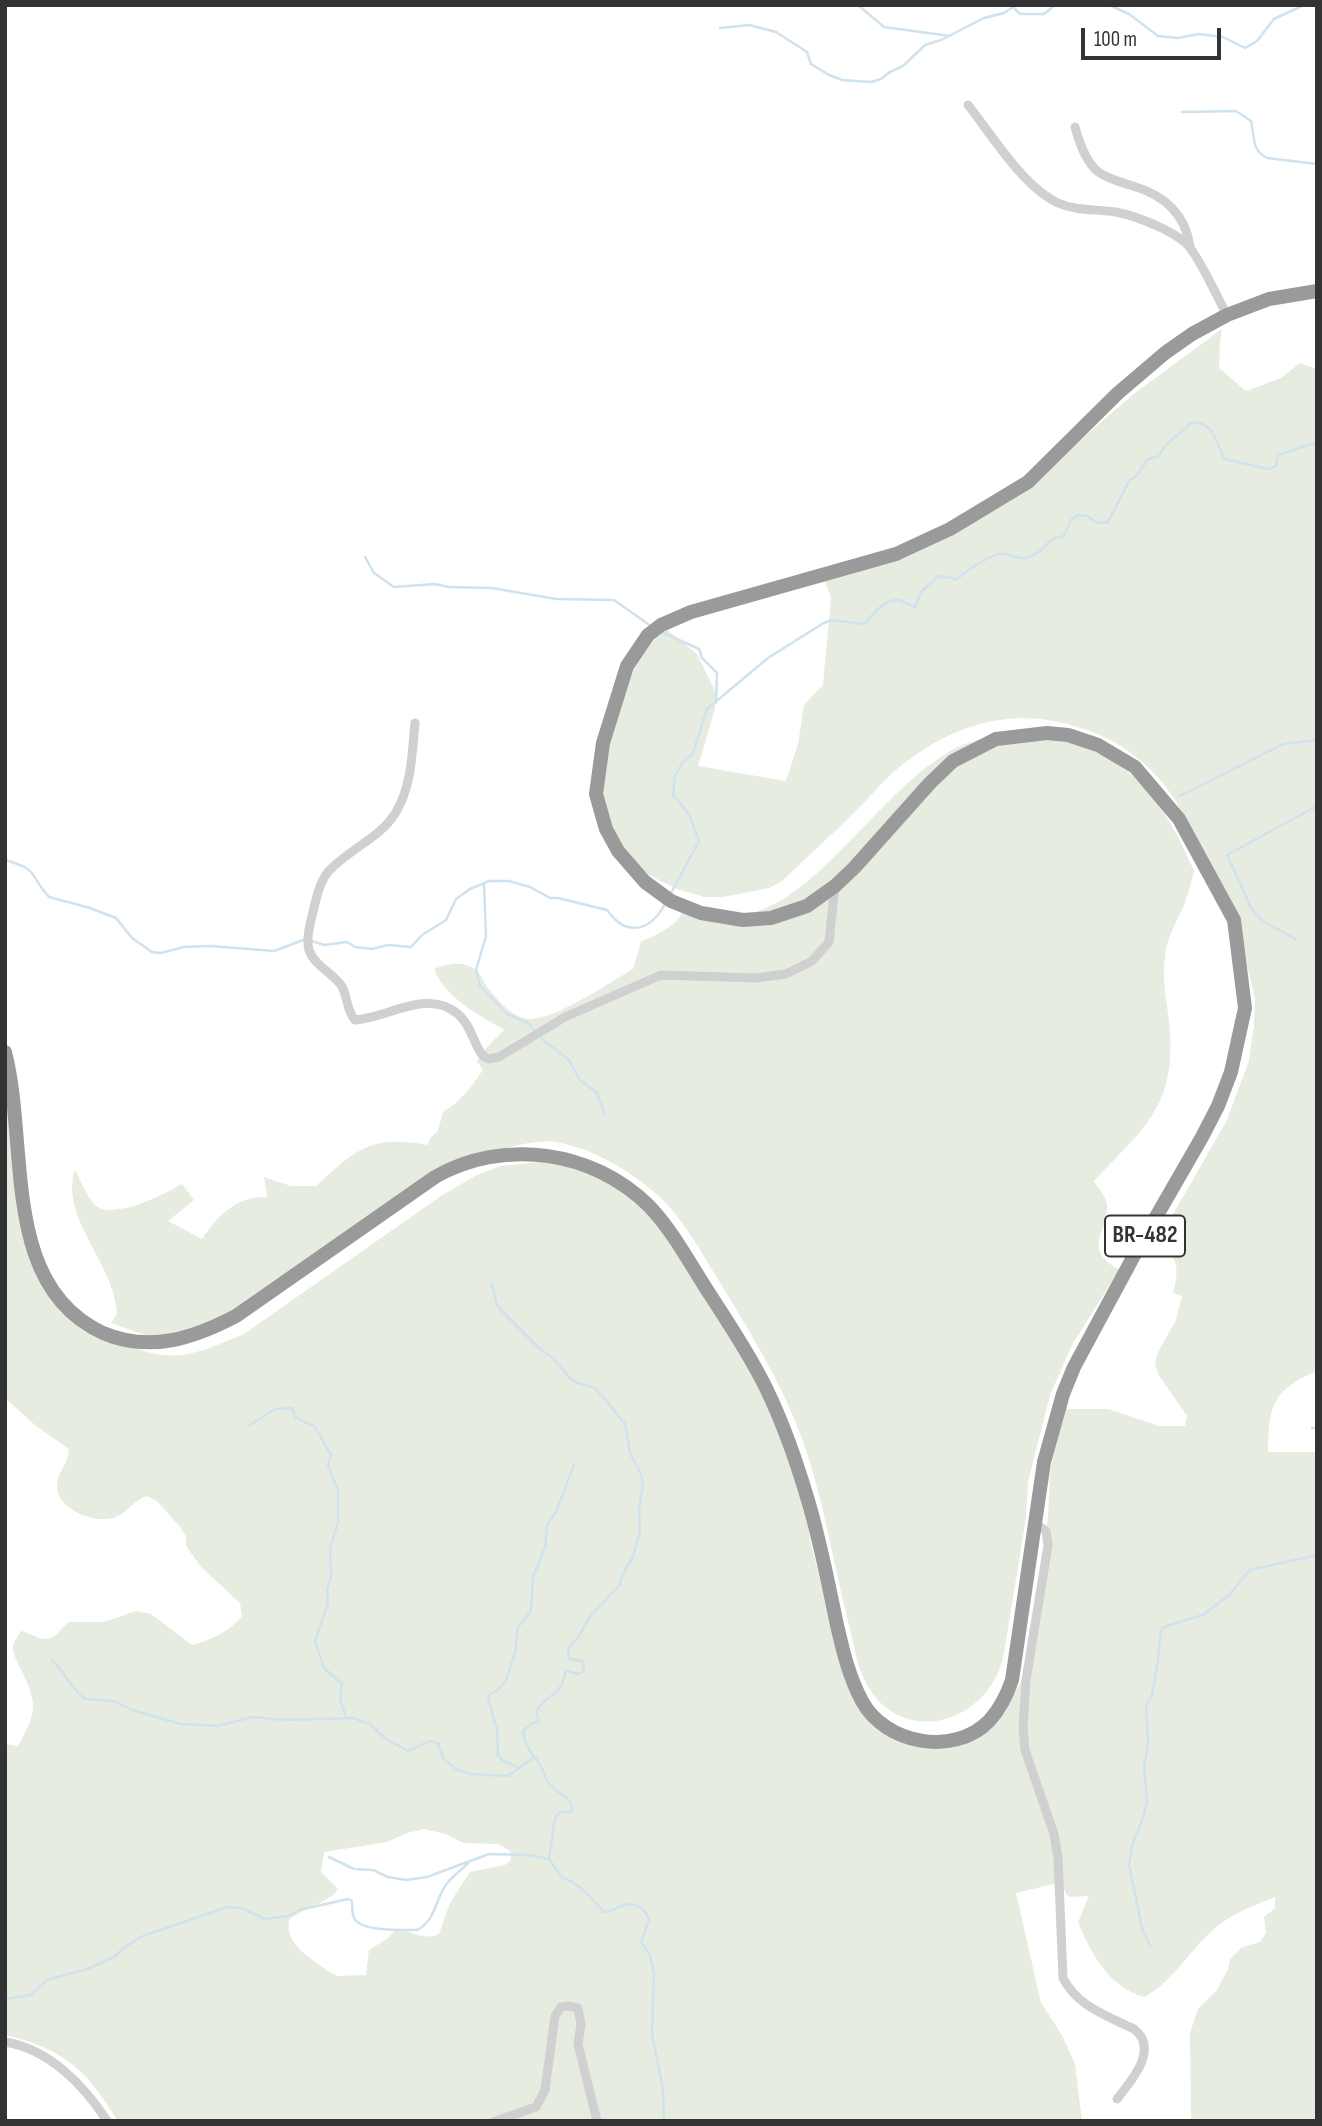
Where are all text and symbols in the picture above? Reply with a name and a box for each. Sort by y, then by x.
scale bar [1084,14,1224,58]
text: 100 m [1094,27,1137,52]
road number: BR-482 [1105,1216,1185,1256]

